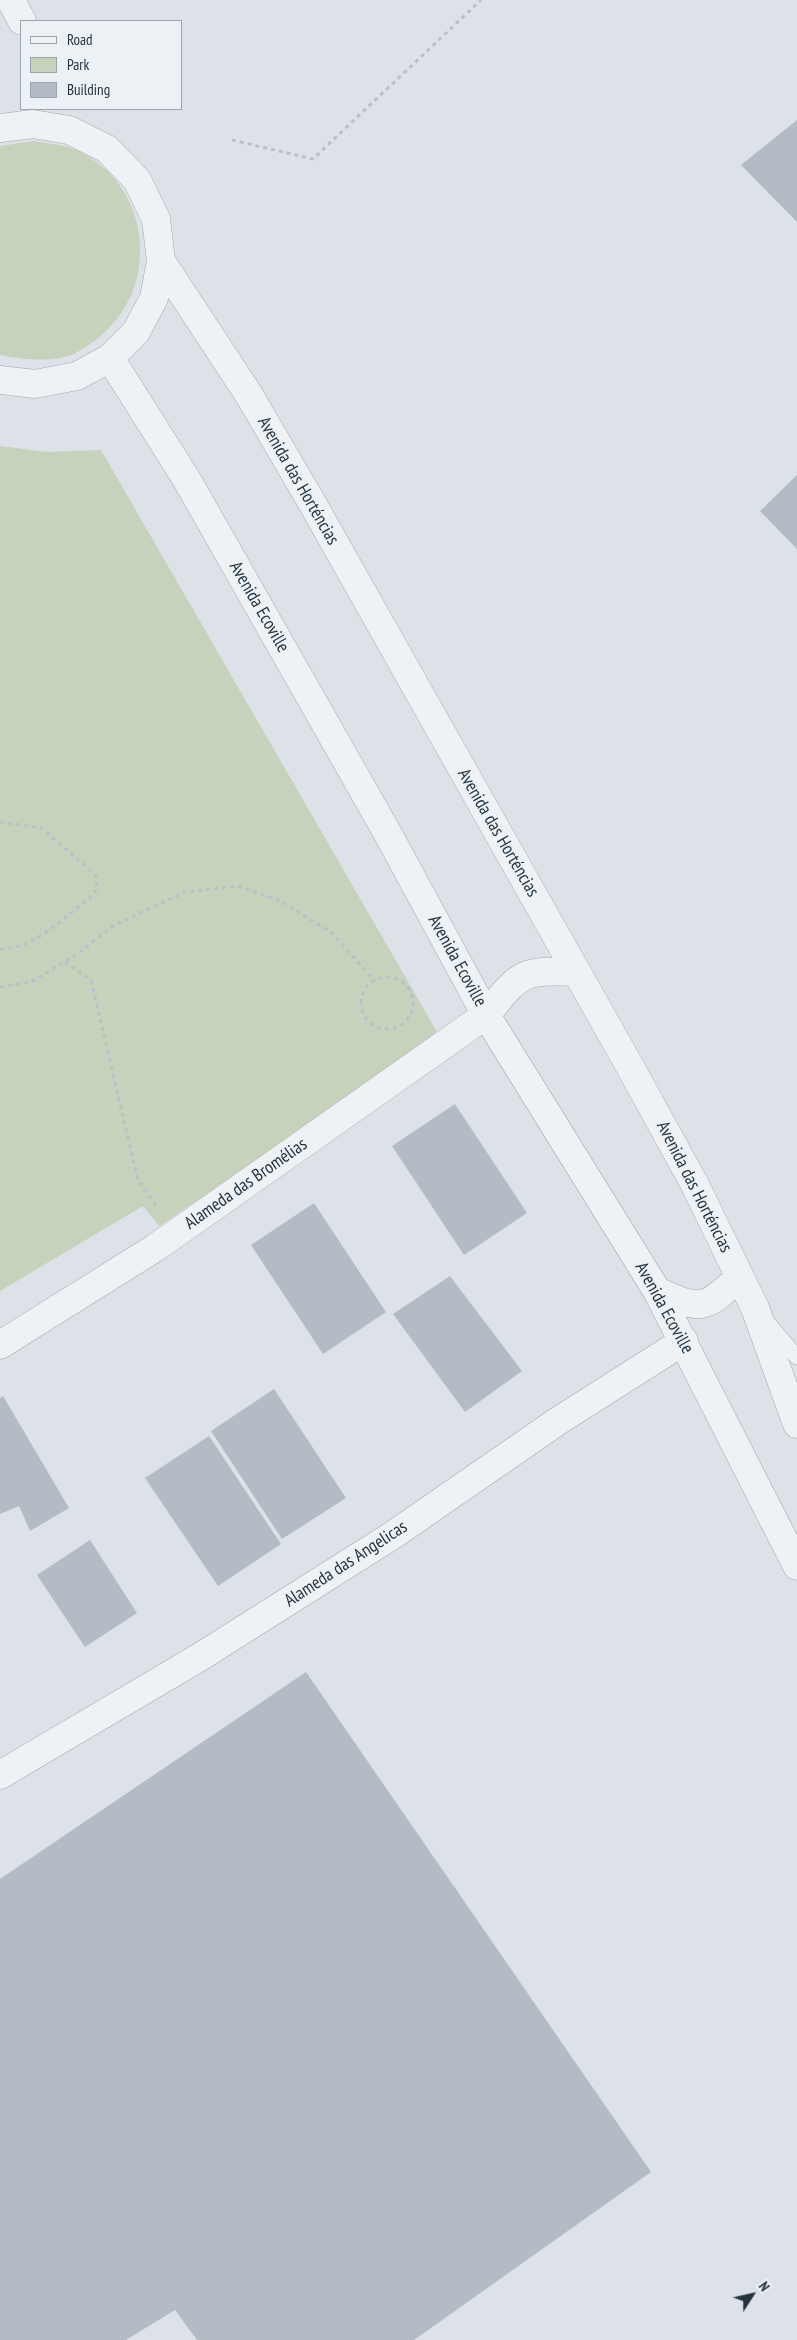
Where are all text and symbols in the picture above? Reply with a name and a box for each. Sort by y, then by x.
legend [20,20,182,110]
text: Road [67,30,93,49]
text: Park [67,55,89,74]
text: Building [67,80,110,99]
street label: Avenida das Horténcias [253,413,343,549]
street label: Avenida Ecoville [224,558,294,656]
street label: Avenida das Horténcias [453,765,543,901]
street label: Avenida Ecoville [423,912,491,1010]
street label: Avenida das Horténcias [652,1118,736,1256]
street label: Alameda das Bromélias [181,1134,311,1234]
street label: Avenida Ecoville [630,1259,698,1357]
street label: Alameda das Angelicas [280,1516,412,1612]
north arrow [727,2270,777,2320]
text: N [755,2278,774,2295]

